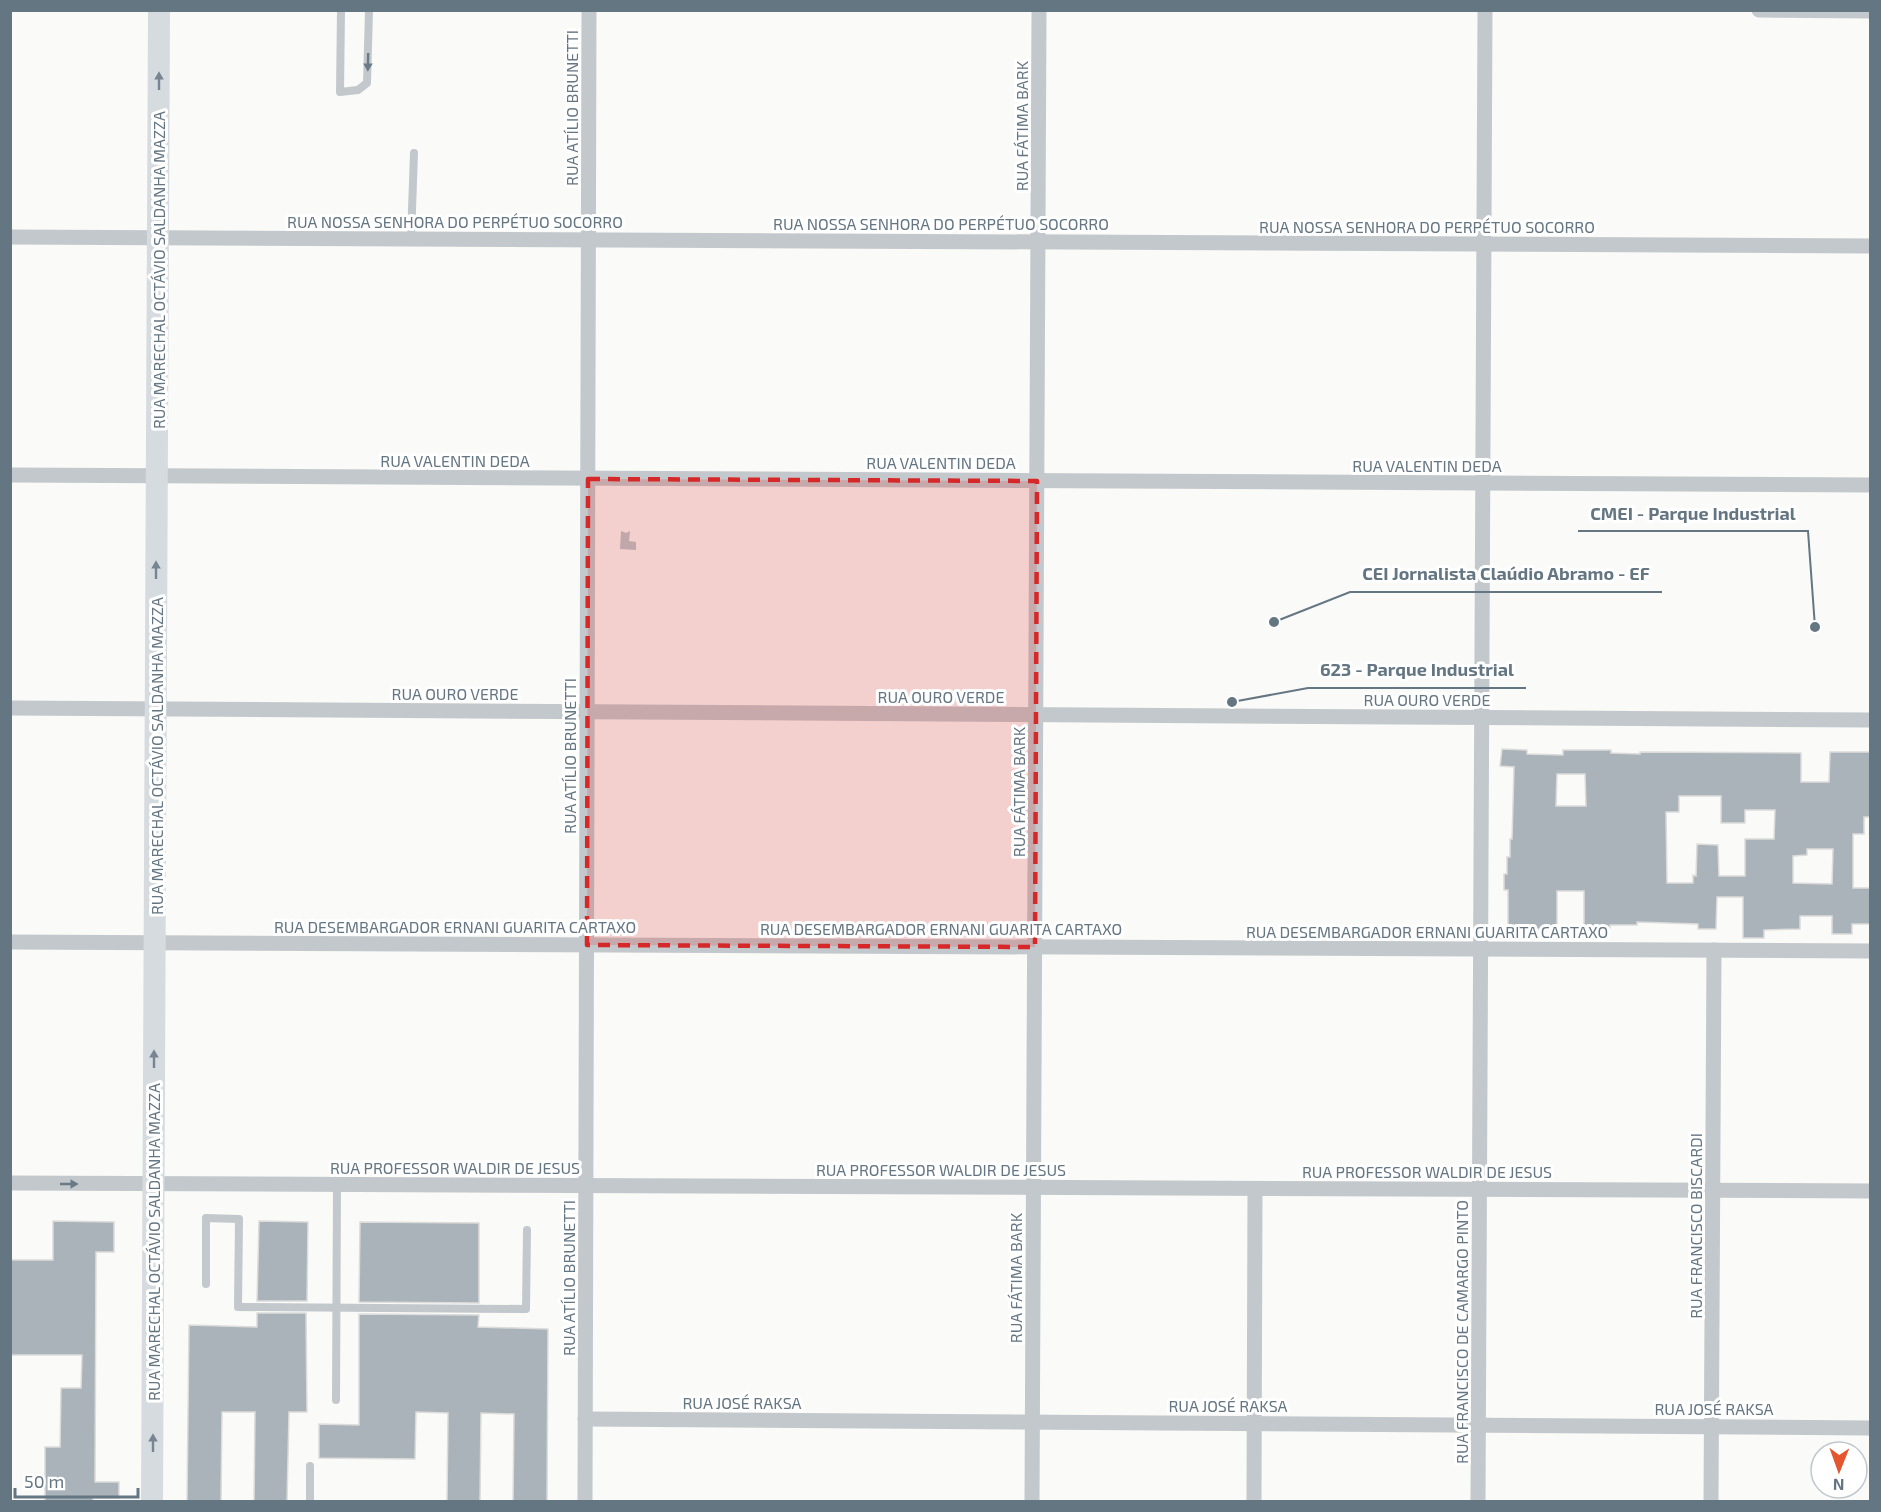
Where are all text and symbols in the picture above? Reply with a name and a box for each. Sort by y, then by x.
street label: RUA ATÍLIO BRUNETTI [562,30,581,186]
one-way arrow [363,52,372,71]
street label: RUA FÁTIMA BARK [1012,60,1031,191]
one-way arrow [154,72,164,91]
street label: RUA MARECHAL OCTÁVIO SALDANHA MAZZA [149,111,168,429]
street label: RUA NOSSA SENHORA DO PERPÉTUO SOCORRO [287,212,623,231]
street label: RUA NOSSA SENHORA DO PERPÉTUO SOCORRO [773,214,1109,233]
street label: RUA NOSSA SENHORA DO PERPÉTUO SOCORRO [1259,217,1595,236]
street label: RUA VALENTIN DEDA [380,451,530,470]
street label: RUA VALENTIN DEDA [866,453,1016,472]
street label: RUA VALENTIN DEDA [1352,456,1502,475]
callout: CMEI - Parque Industrial [1578,495,1808,531]
text: CMEI - Parque Industrial [1590,502,1796,524]
callout: CEI Jornalista Claúdio Abramo - EF [1350,556,1662,592]
one-way arrow [151,561,161,580]
text: CEI Jornalista Claúdio Abramo - EF [1362,562,1650,584]
street label: RUA MARECHAL OCTÁVIO SALDANHA MAZZA [147,597,166,915]
callout: 623 - Parque Industrial [1308,652,1526,688]
text: 623 - Parque Industrial [1320,658,1514,680]
street label: RUA ATÍLIO BRUNETTI [560,678,579,834]
street label: RUA OURO VERDE [392,684,518,703]
street label: RUA OURO VERDE [878,687,1004,706]
street label: RUA OURO VERDE [1364,690,1490,709]
street label: RUA FÁTIMA BARK [1009,726,1028,857]
street label: RUA DESEMBARGADOR ERNANI GUARITA CARTAXO [274,917,636,936]
street label: RUA DESEMBARGADOR ERNANI GUARITA CARTAXO [760,919,1122,938]
street label: RUA DESEMBARGADOR ERNANI GUARITA CARTAXO [1246,922,1608,941]
one-way arrow [149,1050,159,1069]
street label: RUA MARECHAL OCTÁVIO SALDANHA MAZZA [144,1083,163,1401]
street label: RUA FRANCISCO BISCARDI [1686,1133,1705,1319]
street label: RUA PROFESSOR WALDIR DE JESUS [330,1158,580,1177]
street label: RUA PROFESSOR WALDIR DE JESUS [816,1160,1066,1179]
street label: RUA PROFESSOR WALDIR DE JESUS [1302,1162,1552,1181]
one-way arrow [59,1179,78,1188]
street label: RUA ATÍLIO BRUNETTI [559,1200,578,1356]
street label: RUA FRANCISCO DE CAMARGO PINTO [1452,1200,1471,1464]
street label: RUA FÁTIMA BARK [1006,1212,1025,1343]
street label: RUA JOSÉ RAKSA [682,1393,802,1412]
street label: RUA JOSÉ RAKSA [1168,1396,1288,1415]
street label: RUA JOSÉ RAKSA [1654,1399,1774,1418]
one-way arrow [148,1434,157,1453]
north arrow [1809,1440,1869,1500]
scale bar [15,1461,138,1499]
text: 50 m [24,1470,64,1492]
text: N [1833,1476,1845,1495]

